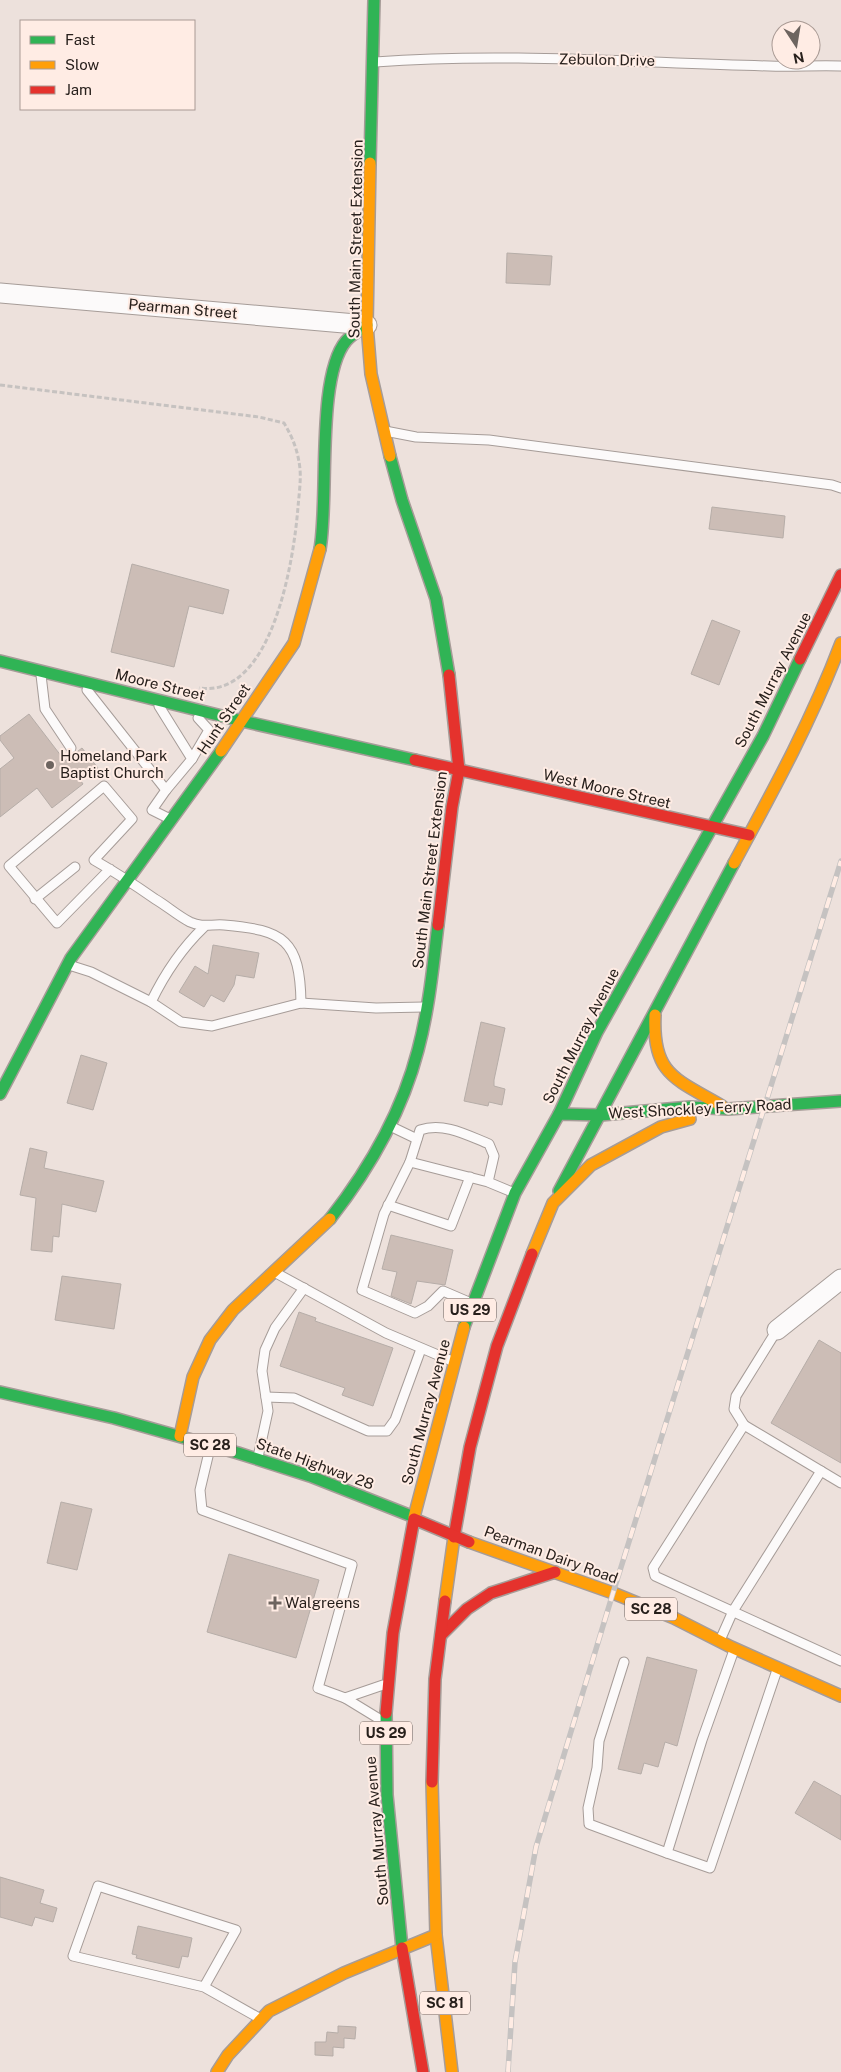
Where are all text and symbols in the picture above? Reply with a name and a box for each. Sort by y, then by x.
legend [20,20,195,110]
north arrow [771,20,821,70]
text: Fast [65,31,95,48]
text: N [792,49,806,67]
street label: Zebulon Drive [559,50,655,69]
text: Slow [65,56,100,73]
text: Jam [65,81,92,98]
street label: South Main Street Extension [345,139,366,339]
street label: Pearman Street [128,295,238,322]
street label: South Murray Avenue [731,609,814,750]
street label: Moore Street [114,665,207,704]
street label: Hunt Street [194,680,254,757]
place label: Homeland Park Baptist Church [60,747,167,781]
marker: Homeland Park Baptist Church [44,759,56,771]
street label: West Moore Street [542,766,673,812]
street label: South Main Street Extension [409,770,450,970]
street label: South Murray Avenue [539,965,622,1106]
street label: West Shockley Ferry Road [608,1095,792,1122]
road number: US 29 [444,1298,496,1322]
street label: South Murray Avenue [398,1337,453,1487]
road number: SC 28 [184,1434,236,1456]
street label: State Highway 28 [254,1434,376,1493]
street label: Pearman Dairy Road [482,1522,620,1587]
place label: Walgreens [285,1594,360,1611]
marker: Walgreens [269,1597,281,1609]
road number: SC 28 [625,1598,677,1620]
road number: US 29 [360,1722,412,1745]
street label: South Murray Avenue [361,1756,392,1907]
road number: SC 81 [420,1992,470,2015]

